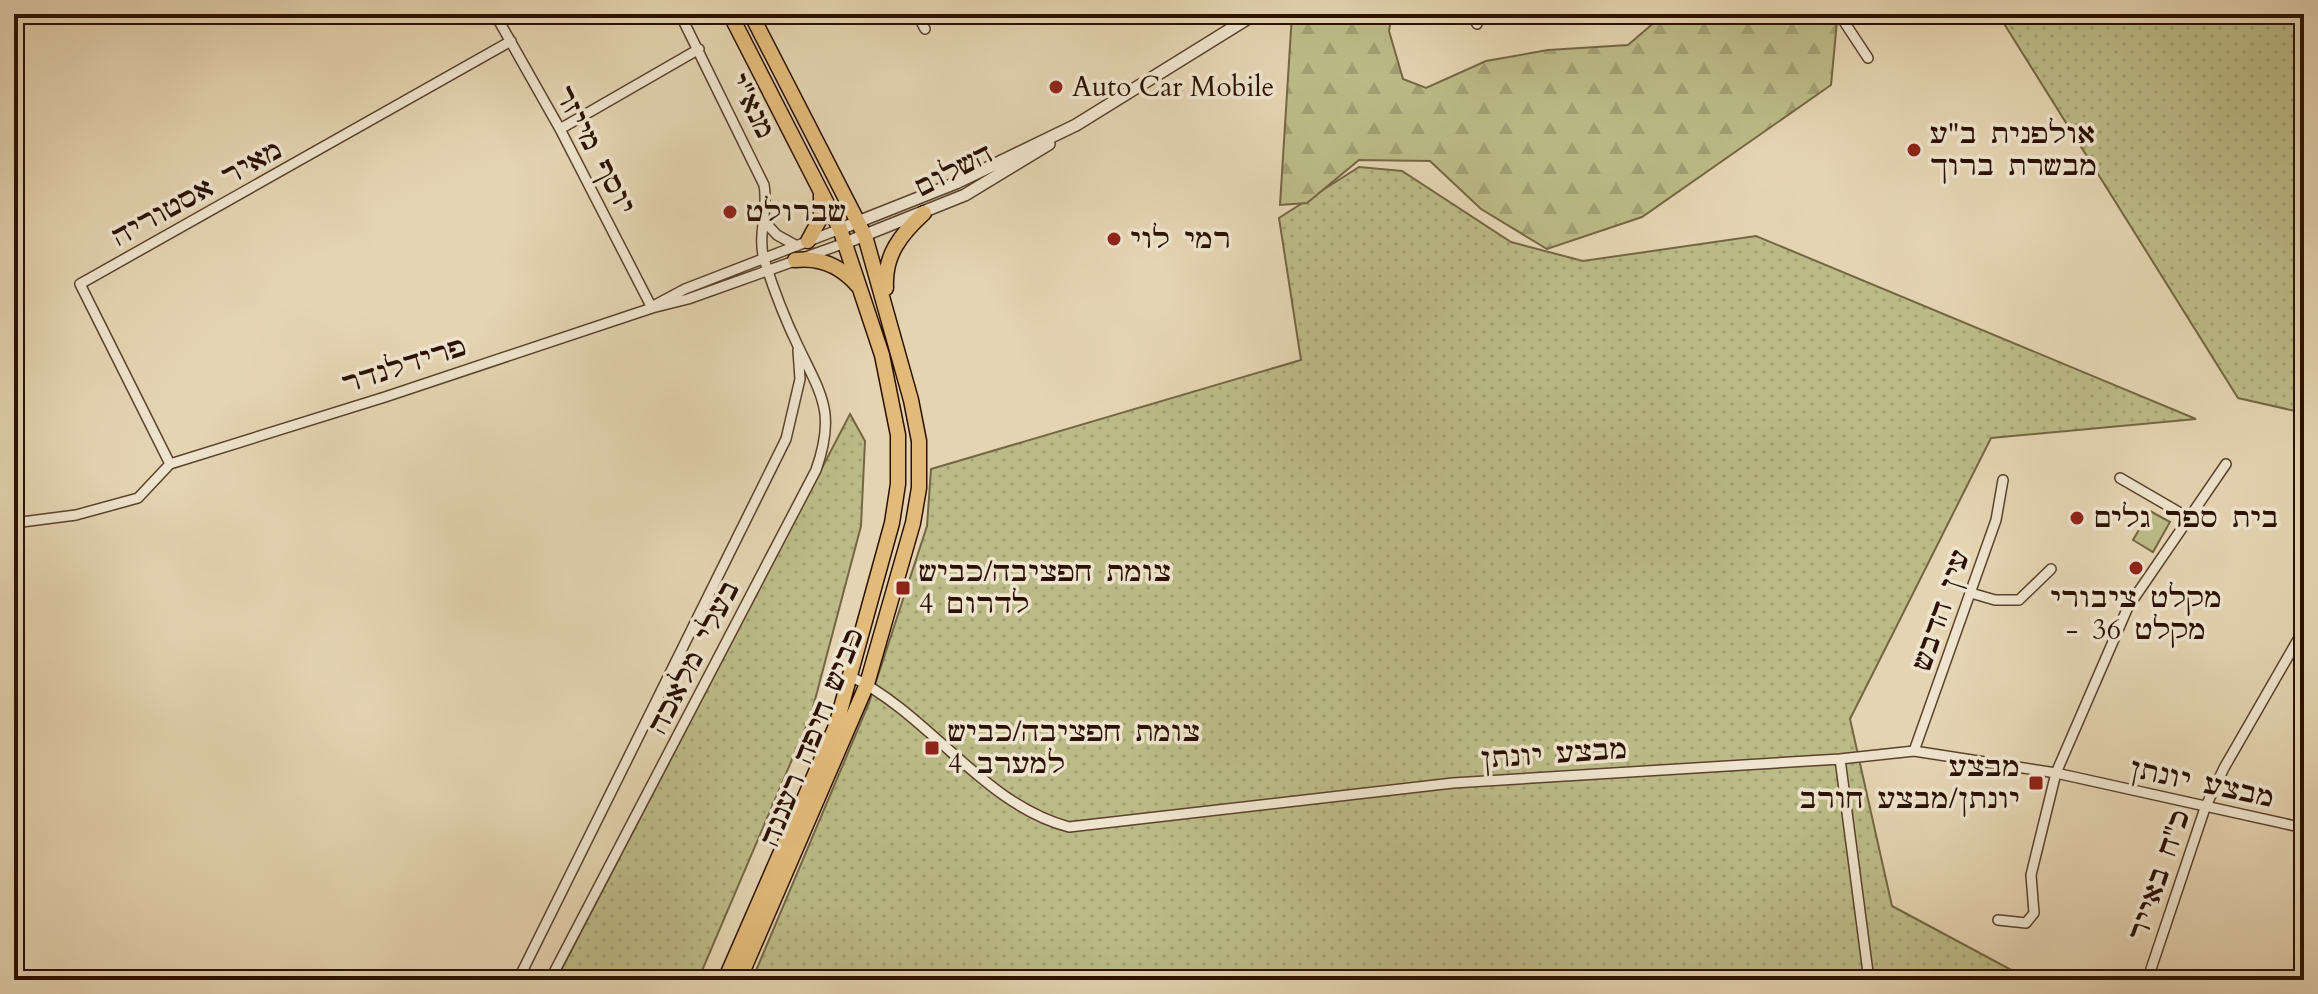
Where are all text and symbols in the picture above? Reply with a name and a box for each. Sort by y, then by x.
street label: מנא"י [719,67,785,145]
place label: Auto Car Mobile [1072,68,1274,106]
marker: Auto Car Mobile [1047,78,1065,96]
street label: יוסף מייזר [545,79,645,221]
place label: אולפנית ב"ע מבשרת ברוך [1930,115,2097,185]
street label: מאיר אסטוריה [105,130,289,256]
street label: השלום [909,134,999,206]
marker: אולפנית ב"ע מבשרת ברוך [1905,141,1923,159]
place label: שברולט [746,193,846,231]
marker: שברולט [721,203,739,221]
place label: רמי לוי [1130,220,1231,258]
marker: רמי לוי [1105,230,1123,248]
street label: פרידלנדר [337,327,471,403]
place label: בית ספר גלים [2093,499,2279,537]
marker: בית ספר גלים [2068,509,2086,527]
street label: עין הדבש [1903,545,1979,675]
place label: צומת חפציבה/כביש 4 לדרום [919,553,1171,623]
marker: מקלט ציבורי - מקלט 36 [2127,559,2145,577]
street label: בעלי מלאכה [639,574,749,740]
marker: צומת חפציבה/כביש 4 לדרום [894,579,912,597]
place label: מקלט ציבורי - מקלט 36 [2050,579,2222,649]
street label: כביש חיפה רעננה [751,622,873,852]
place label: צומת חפציבה/כביש 4 למערב [948,713,1200,783]
street label: מבצע יונתן [1479,730,1629,778]
marker: צומת חפציבה/כביש 4 למערב [923,739,941,757]
place label: מבצע יונתן/מבצע חורב [1799,748,2020,818]
street label: מבצע יונתן [2126,749,2278,817]
marker: מבצע יונתן/מבצע חורב [2027,774,2045,792]
street label: כ"ח באייר [2119,804,2199,946]

